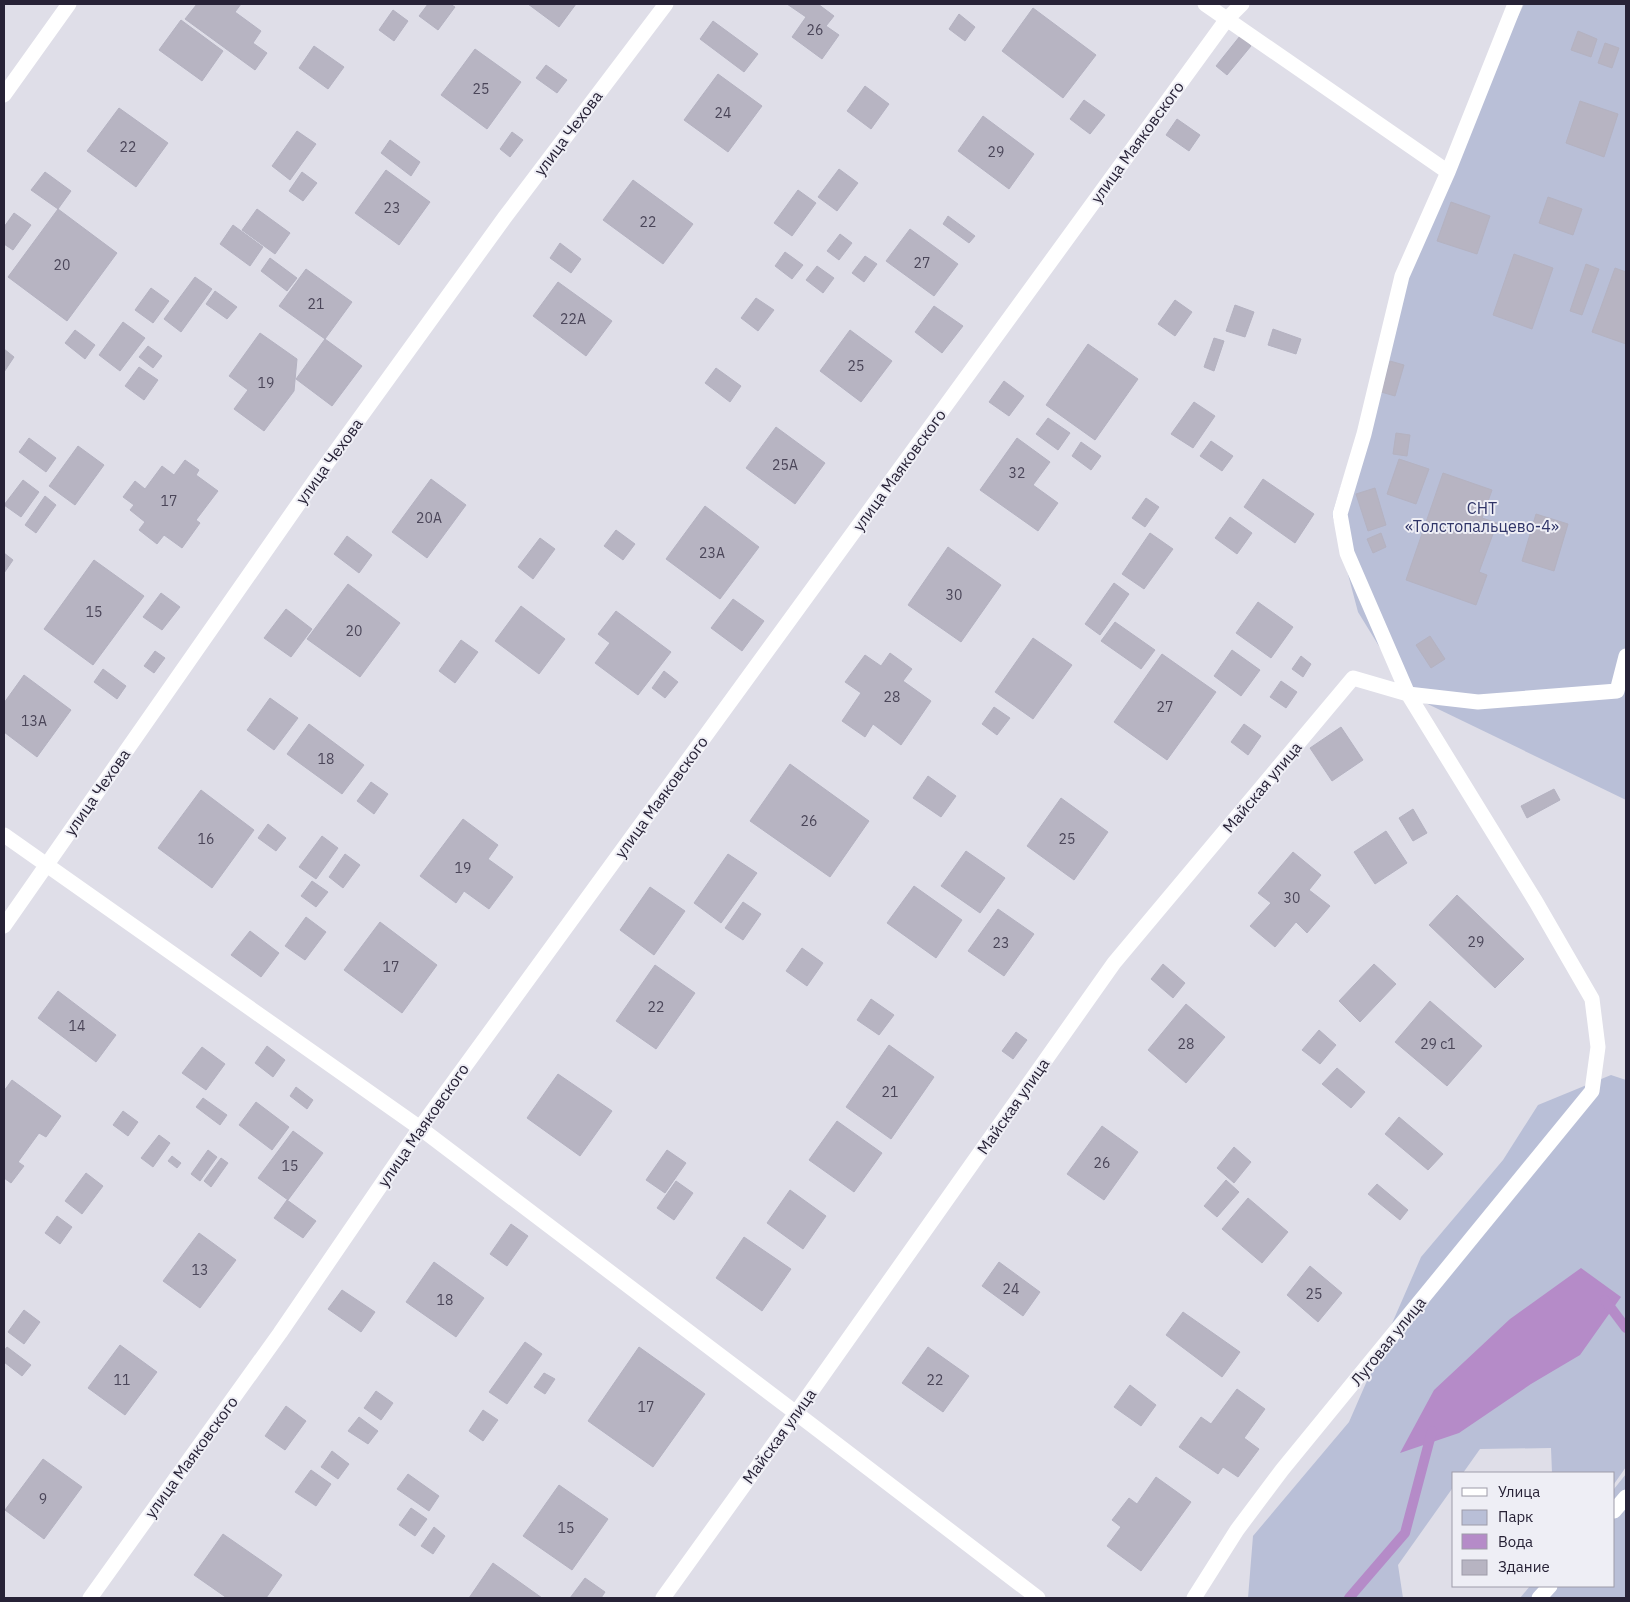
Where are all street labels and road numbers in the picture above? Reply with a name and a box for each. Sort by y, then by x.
street label: улица Маяковского [1086,77,1188,207]
street label: улица Чехова [530,86,607,179]
street label: улица Маяковского [848,405,950,535]
street label: улица Чехова [291,414,367,508]
street label: улица Маяковского [610,732,712,862]
street label: Майская улица [1218,737,1306,837]
street label: улица Чехова [60,744,134,839]
street label: Майская улица [972,1054,1054,1158]
street label: улица Маяковского [373,1060,473,1190]
street label: Луговая улица [1346,1292,1430,1389]
street label: Майская улица [738,1384,821,1488]
street label: улица Маяковского [140,1392,242,1522]

